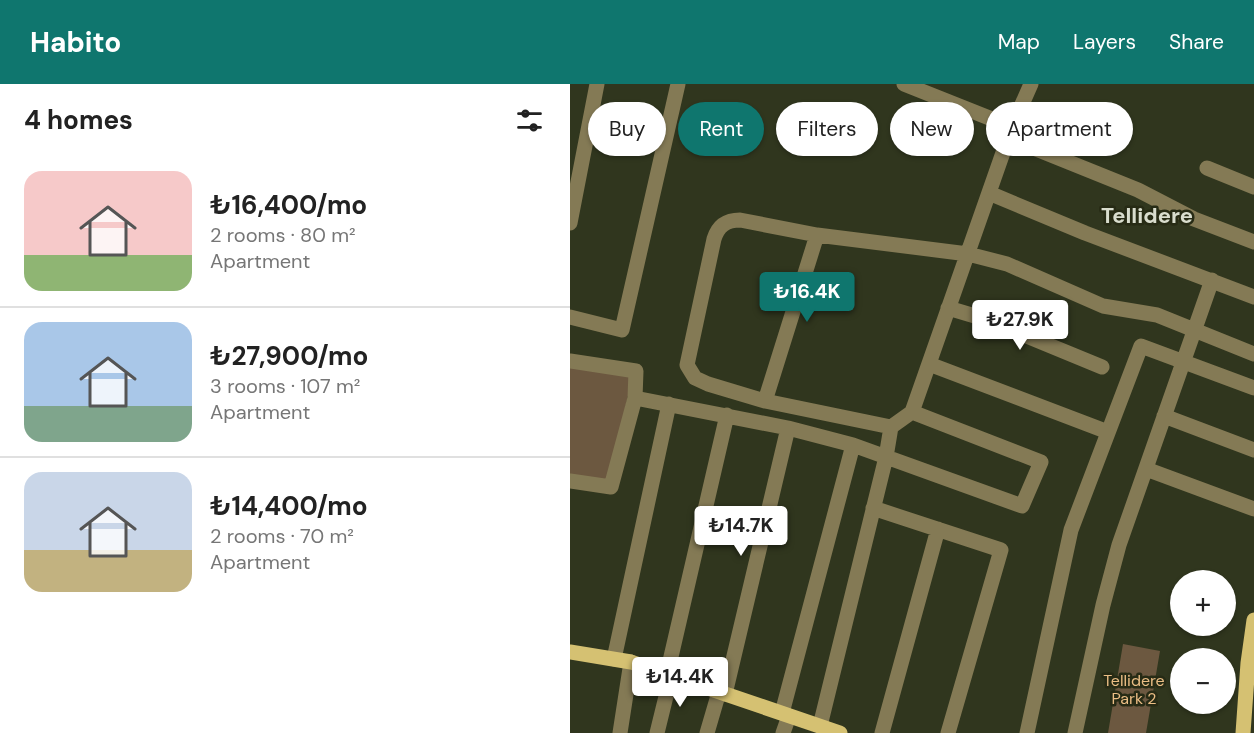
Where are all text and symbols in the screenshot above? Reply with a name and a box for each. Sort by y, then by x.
text: Habito [30,24,121,61]
text: Map [998,28,1040,56]
text: Layers [1073,28,1136,56]
text: Share [1169,28,1224,56]
chip: Buy [588,102,666,156]
chip: Rent [678,102,764,156]
chip: Filters [776,102,878,156]
chip: New [890,102,974,156]
chip: Apartment [986,102,1133,156]
text: 4 homes [24,103,133,137]
icon: filters [513,104,546,137]
text: ₺16,400/mo [210,188,367,222]
icon: home [72,195,144,267]
district label: Tellidere [1101,201,1193,230]
text: 2 rooms · 80 m² [210,222,356,248]
text: Apartment [210,248,310,274]
pin: ₺16.4K [758,272,856,323]
text: ₺16.4K [774,278,840,304]
pin: ₺27.9K [971,300,1069,351]
text: ₺27.9K [986,306,1054,332]
text: ₺27,900/mo [210,339,368,373]
icon: home [72,346,144,418]
text: 3 rooms · 107 m² [210,373,360,399]
text: Apartment [210,399,310,425]
text: ₺14,400/mo [210,489,368,523]
icon: home [72,496,144,568]
pin: ₺14.7K [692,506,790,557]
text: ₺14.7K [708,512,774,538]
text: 2 rooms · 70 m² [210,523,354,549]
text: Apartment [210,549,310,575]
map controls [1170,570,1236,714]
button: + [1170,570,1236,636]
button: − [1170,648,1236,714]
pin: ₺14.4K [631,657,729,708]
text: ₺14.4K [646,663,714,689]
park label: Tellidere Park 2 [1103,670,1165,709]

